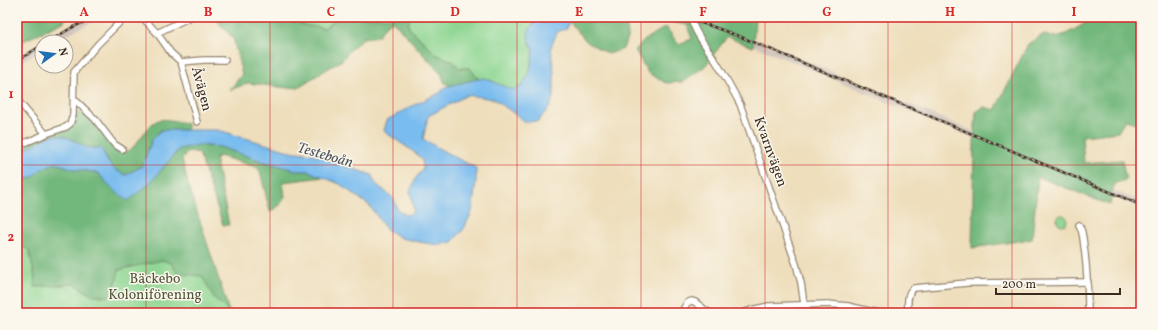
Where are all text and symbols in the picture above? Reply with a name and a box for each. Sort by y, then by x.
text: A [79,4,89,22]
text: B [204,4,213,22]
text: C [327,4,335,22]
text: D [450,4,460,22]
text: E [575,4,583,22]
text: F [699,4,707,22]
text: G [822,4,832,22]
text: H [945,4,955,22]
text: I [1072,4,1077,22]
north arrow [34,34,74,74]
text: N [54,46,70,58]
street label: Åvägen [186,65,216,113]
text: 1 [8,86,14,104]
street label: Kvarnvägen [749,114,791,190]
water label: Testeboån [295,138,356,174]
text: 2 [8,229,15,247]
park label: Bäckebo Koloniförening [108,270,202,305]
scale bar [996,270,1120,296]
text: 200 m [1002,277,1036,293]

